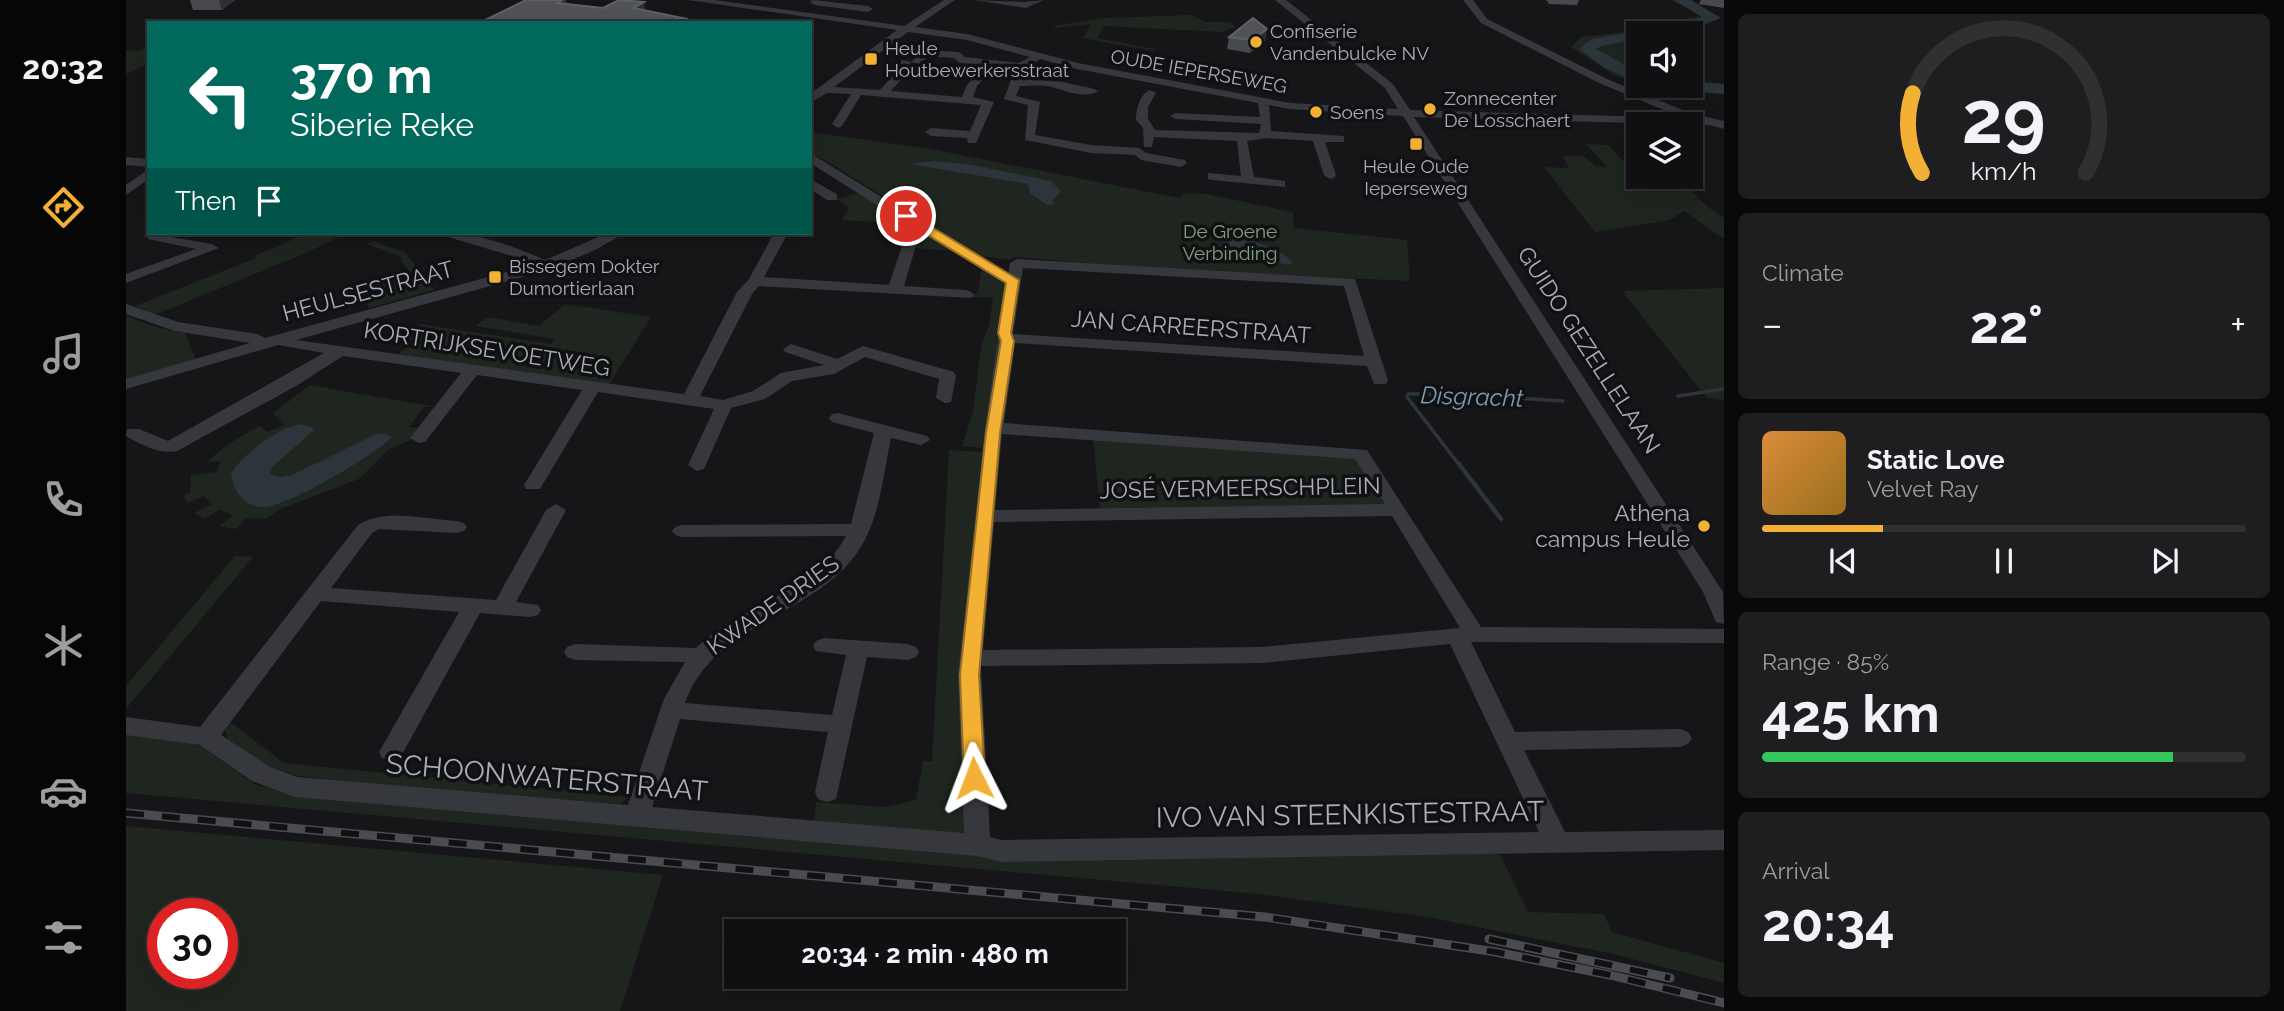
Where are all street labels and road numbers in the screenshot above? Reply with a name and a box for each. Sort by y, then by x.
street label: OUDE IEPERSEWEG [1109,45,1289,97]
street label: GUIDO GEZELLELAAN [1512,241,1666,458]
street label: HEULSESTRAAT [279,255,456,326]
street label: JAN CARREERSTRAAT [1070,305,1312,348]
street label: KORTRIJKSEVOETWEG [362,316,612,381]
street label: JOSÉ VERMEERSCHPLEIN [1099,472,1381,503]
street label: KWADE DRIES [702,549,844,660]
street label: SCHOONWATERSTRAAT [385,747,709,808]
street label: IVO VAN STEENKISTESTRAAT [1156,795,1544,834]

